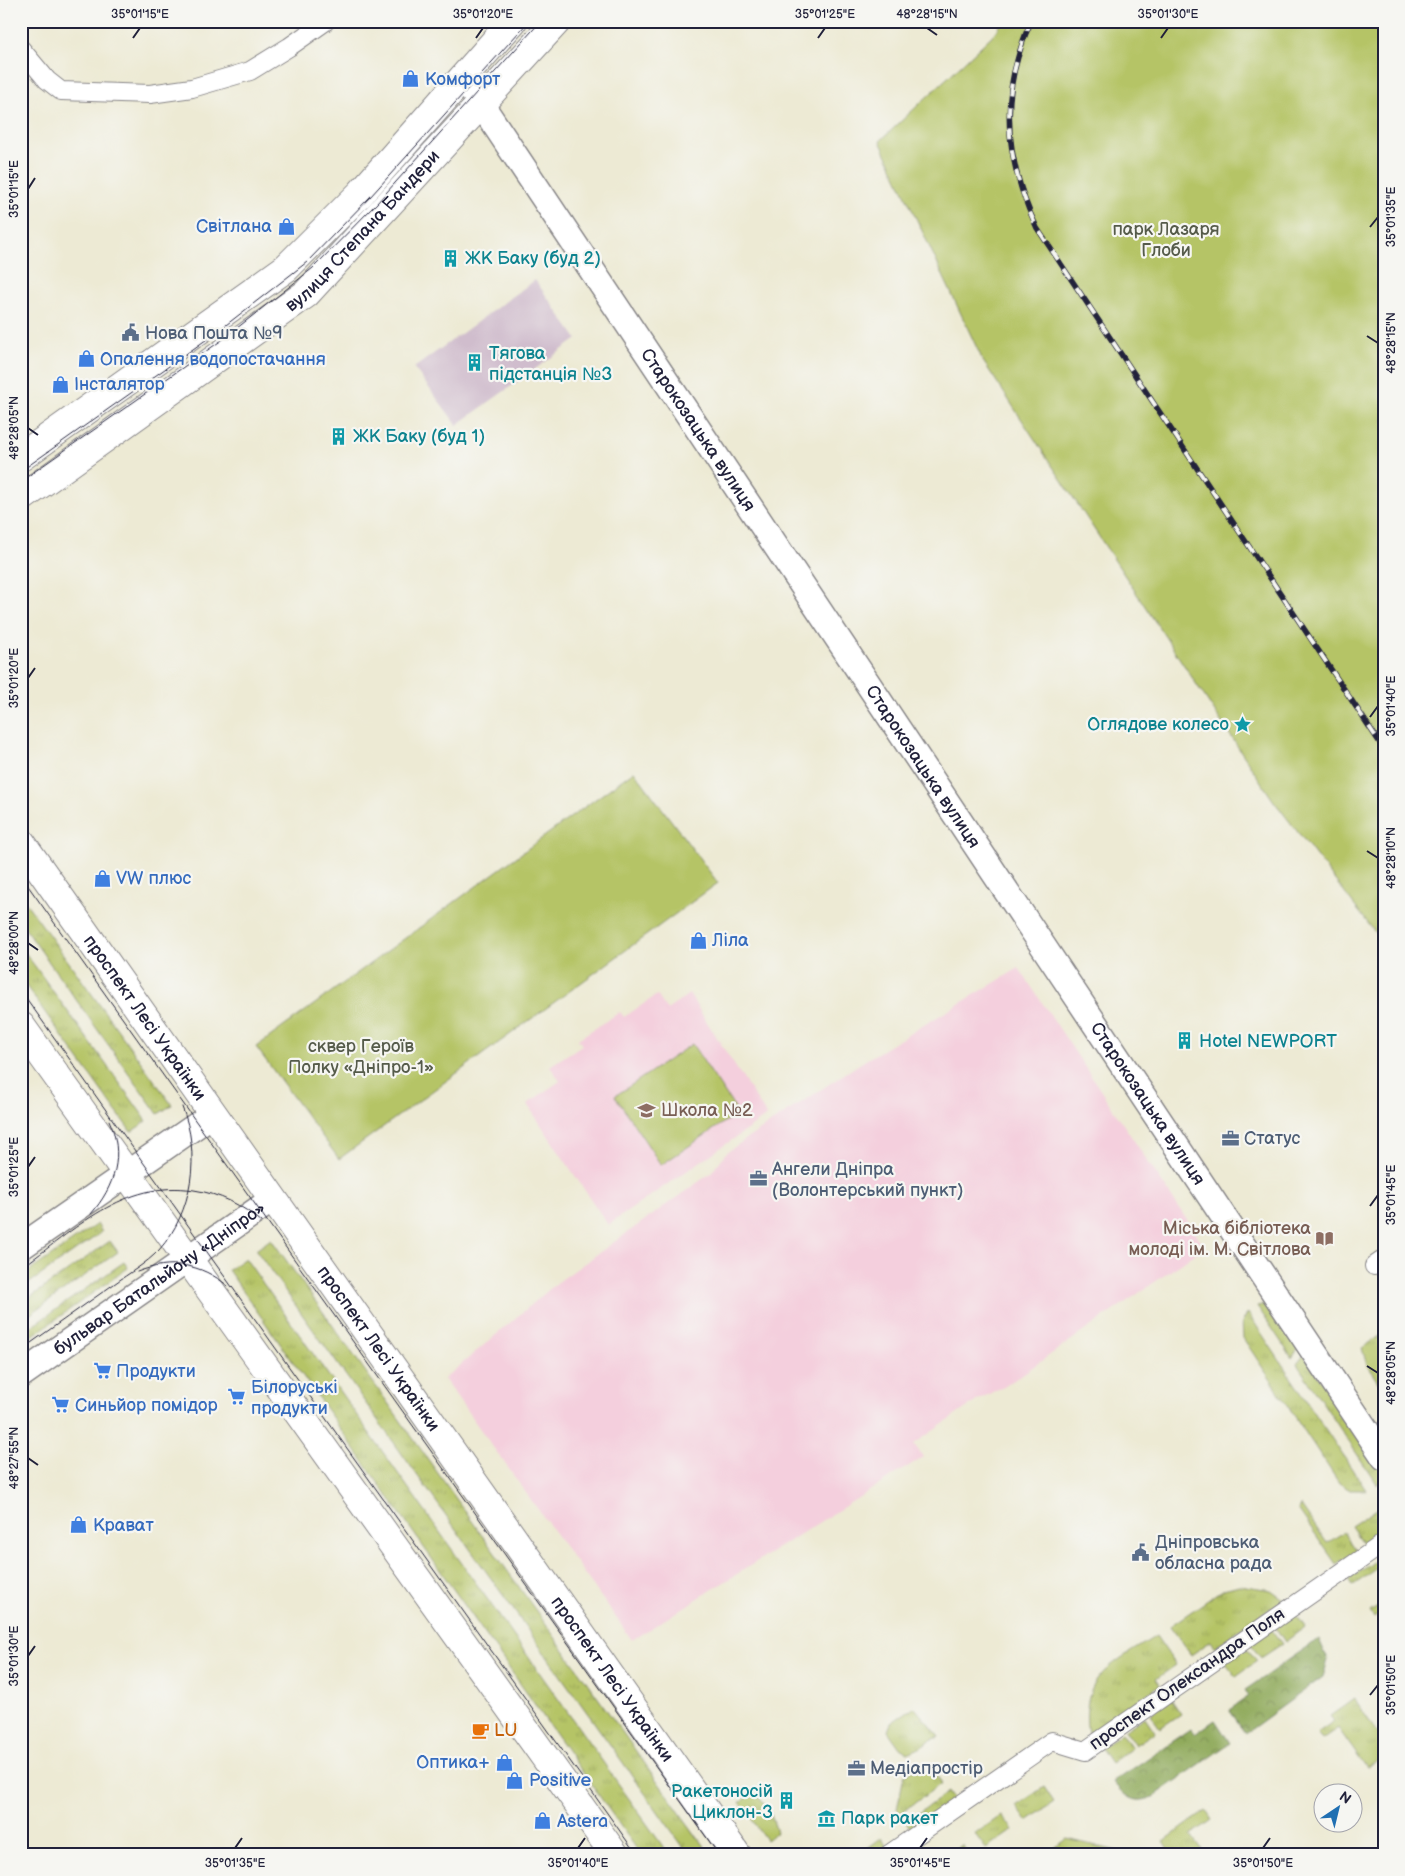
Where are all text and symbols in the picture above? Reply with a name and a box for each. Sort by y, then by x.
text: 35°01'15"E [111,7,169,22]
text: 35°01'20"E [453,7,513,22]
text: 35°01'25"E [795,7,855,22]
text: 48°28'15"N [896,7,958,22]
text: 35°01'30"E [1138,7,1199,22]
shop icon: Комфорт [401,69,421,89]
place label: Комфорт [425,69,501,90]
street label: вулиця Степана Бандери [281,145,444,316]
text: 35°01'15"E [7,160,22,218]
text: 35°01'35"E [1384,187,1399,247]
place label: Світлана [196,216,272,237]
shop icon: Світлана [276,216,296,236]
park label: парк Лазаря Глоби [1112,219,1220,261]
building icon: ЖК Баку (буд 2) [441,248,461,268]
place label: ЖК Баку (буд 2) [465,248,601,269]
text: 48°28'15"N [1384,312,1399,374]
public building icon: Нова Пошта №9 [121,323,141,343]
place label: Нова Пошта №9 [145,323,283,344]
place label: Тягова пiдстанцiя №3 [489,343,612,385]
street label: Старокозацька вулиця [637,344,760,515]
shop icon: Опалення водопостачання [76,349,96,369]
place label: Опалення водопостачання [100,349,326,370]
building icon: Тягова пiдстанцiя №3 [465,353,485,373]
shop icon: Інсталятор [50,374,70,394]
place label: Інсталятор [74,374,165,395]
text: 48°28'05"N [7,396,22,460]
building icon: ЖК Баку (буд 1) [329,426,349,446]
place label: ЖК Баку (буд 1) [353,426,485,447]
text: 35°01'20"E [7,648,22,708]
text: 35°01'40"E [1384,676,1399,736]
street label: Старокозацька вулиця [861,681,985,852]
place label: Оглядове колесо [1087,714,1229,735]
place icon: Оглядове колесо [1233,714,1253,734]
text: 48°28'10"N [1384,827,1399,889]
shop icon: VW плюс [92,868,112,888]
place label: VW плюс [116,868,191,889]
text: 48°28'00"N [7,911,22,975]
shop icon: Ліла [688,930,708,950]
place label: Ліла [711,930,749,951]
street label: проспект Лесі Українки [79,931,211,1104]
street label: Старокозацька вулиця [1086,1018,1210,1189]
building icon: Hotel NEWPORT [1175,1031,1195,1051]
place label: Hotel NEWPORT [1199,1031,1337,1052]
park label: сквер Героїв Полку «Дніпро-1» [288,1036,434,1078]
school or university icon: Школа №2 [637,1100,657,1120]
place label: Школа №2 [661,1100,753,1121]
office icon: Статус [1220,1128,1240,1148]
place label: Статус [1244,1128,1301,1149]
text: 35°01'25"E [7,1137,22,1197]
place label: Ангели Дніпра (Волонтерський пункт) [771,1159,964,1201]
text: 35°01'45"E [1384,1165,1399,1225]
office icon: Ангели Дніпра (Волонтерський пункт) [748,1169,768,1189]
street label: бульвар Батальйону «Дніпро» [50,1197,269,1359]
place label: Міська бібліотека молоді ім. М. Світлова [1128,1218,1311,1260]
library icon: Міська бібліотека молоді ім. М. Світлова [1315,1228,1335,1248]
street label: проспект Лесі Українки [313,1261,445,1435]
text: 48°28'05"N [1384,1341,1399,1405]
supermarket icon: Продукти [92,1361,112,1381]
place label: Продукти [116,1361,196,1382]
place label: Білоруські продукти [251,1377,338,1419]
supermarket icon: Білоруські продукти [227,1387,247,1407]
supermarket icon: Синьйор помідор [51,1395,71,1415]
place label: Синьйор помідор [75,1395,218,1416]
text: 48°27'55"N [7,1427,22,1489]
shop icon: Крават [69,1515,89,1535]
place label: Крават [93,1515,154,1536]
place label: Дніпровська обласна рада [1155,1532,1272,1574]
public building icon: Дніпровська обласна рада [1131,1542,1151,1562]
street label: проспект Лесі Українки [547,1592,678,1766]
street label: проспект Олександра Поля [1085,1603,1289,1755]
text: 35°01'30"E [7,1625,22,1686]
text: 35°01'50"E [1384,1655,1399,1715]
cafe icon: LU [470,1720,490,1740]
place label: LU [494,1720,518,1741]
place label: Оптика+ [416,1752,490,1773]
shop icon: Оптика+ [494,1752,514,1772]
office icon: Медіапростір [846,1758,866,1778]
place label: Медіапростір [870,1758,983,1779]
shop icon: Positive [505,1770,525,1790]
place label: Positive [529,1770,591,1791]
place label: Ракетоносій Циклон-3 [671,1781,773,1823]
north arrow [1312,1784,1362,1834]
text: N [1336,1788,1354,1808]
building icon: Ракетоносій Циклон-3 [777,1791,797,1811]
museum icon: Парк ракет [817,1808,837,1828]
place label: Парк ракет [841,1808,939,1829]
shop icon: Astera [533,1811,553,1831]
place label: Astera [557,1811,608,1832]
text: 35°01'35"E [205,1856,265,1871]
text: 35°01'40"E [548,1856,608,1871]
text: 35°01'45"E [890,1856,950,1871]
text: 35°01'50"E [1233,1856,1293,1871]

